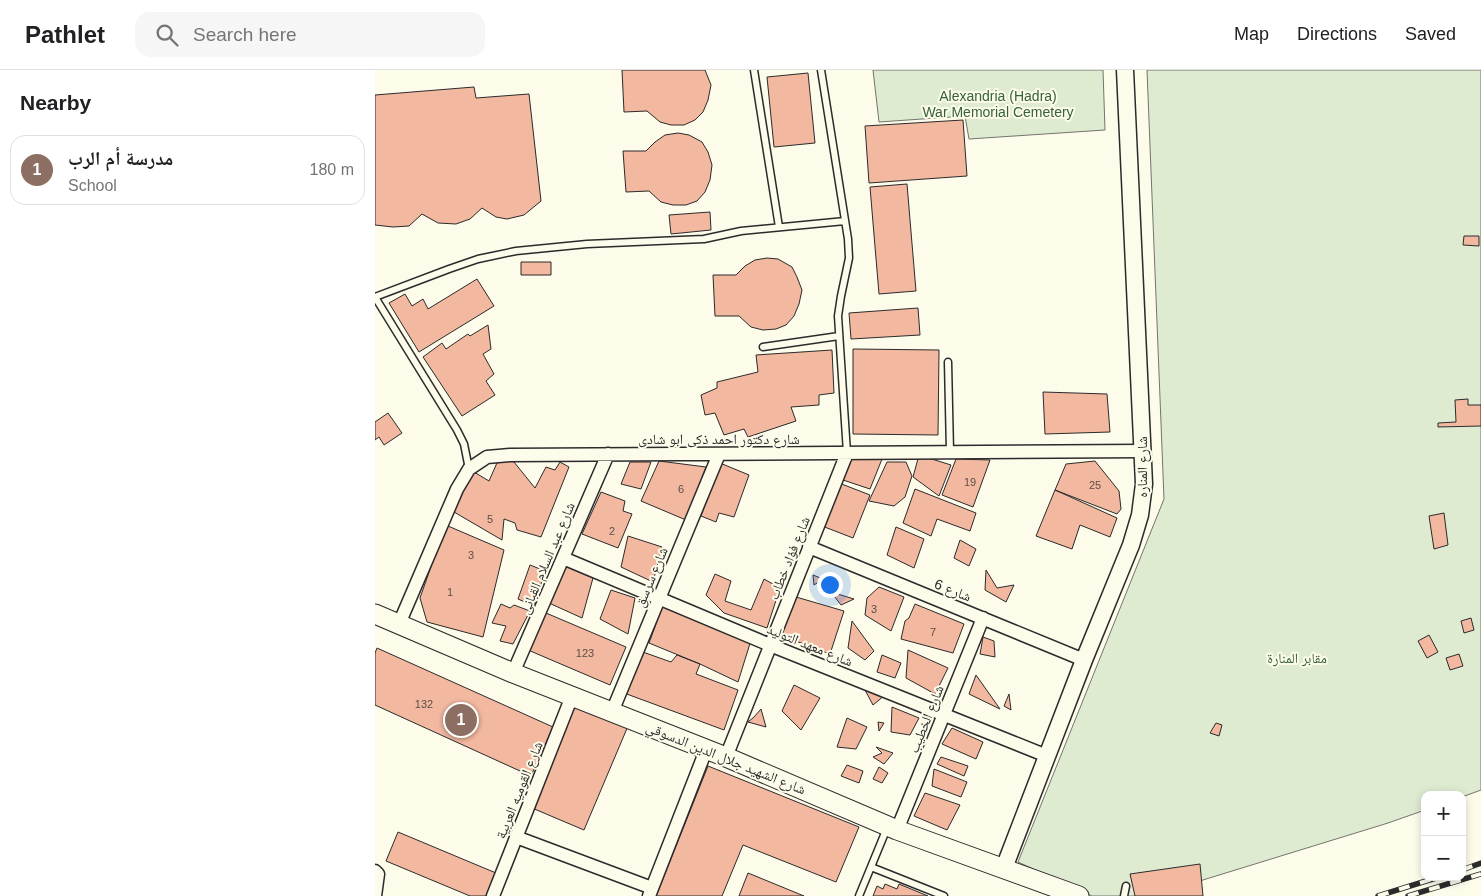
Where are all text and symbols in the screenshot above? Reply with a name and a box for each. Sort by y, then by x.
search box [135,12,485,57]
text: Pathlet [25,21,105,48]
icon: search [153,21,181,49]
text: Search here [193,24,297,45]
text: Map [1234,24,1269,44]
text: Directions [1297,24,1377,44]
text: Saved [1405,24,1456,44]
park label: Alexandria (Hadra) War Memorial Cemetery [922,88,1074,120]
text: Nearby [20,91,91,114]
text: مدرسة أم الرب [68,148,173,169]
text: 1 [33,161,41,178]
text: 180 m [310,161,354,178]
text: School [68,177,117,194]
street label: شارع دكتور احمد ذكى ابو شادى [638,431,800,449]
street label: شارع المناره [1134,436,1152,498]
house number: 19 [964,476,976,488]
house number: 25 [1089,479,1101,491]
house number: 6 [678,483,684,495]
street label: شارع عبد السلام القبانى [516,500,580,617]
house number: 5 [487,513,493,525]
street label: شارع فؤاد خطاب [765,514,815,603]
house number: 2 [609,525,615,537]
street label: شارع سرسق [631,545,673,610]
house number: 3 [468,549,474,561]
your location [817,572,843,598]
street label: شارع 6 [931,575,974,606]
house number: 1 [447,586,453,598]
house number: 3 [871,603,877,615]
street label: شارع معهد التوليد [764,621,855,671]
house number: 7 [930,626,936,638]
house number: 123 [576,647,594,659]
park label: مقابر المنارة [1267,650,1327,667]
street label: شارع الخطيب [905,683,949,756]
house number: 132 [415,698,433,710]
pin: 1 [445,701,477,739]
street label: شارع الشهيد جلال الدين الدسوقي [643,719,808,801]
street label: شارع القوميه العربية [492,739,548,842]
map controls [1421,791,1466,881]
button: + [1421,791,1466,836]
button: − [1421,836,1466,881]

